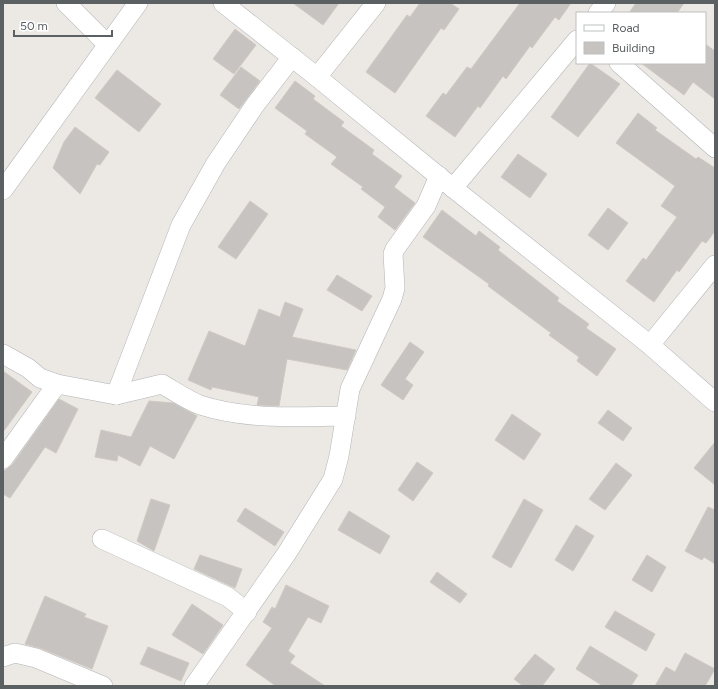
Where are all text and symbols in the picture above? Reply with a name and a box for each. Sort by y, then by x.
scale bar [14,12,112,38]
legend [576,12,706,64]
text: 50 m [20,19,48,33]
text: Road [612,21,640,35]
text: Building [612,41,655,55]

